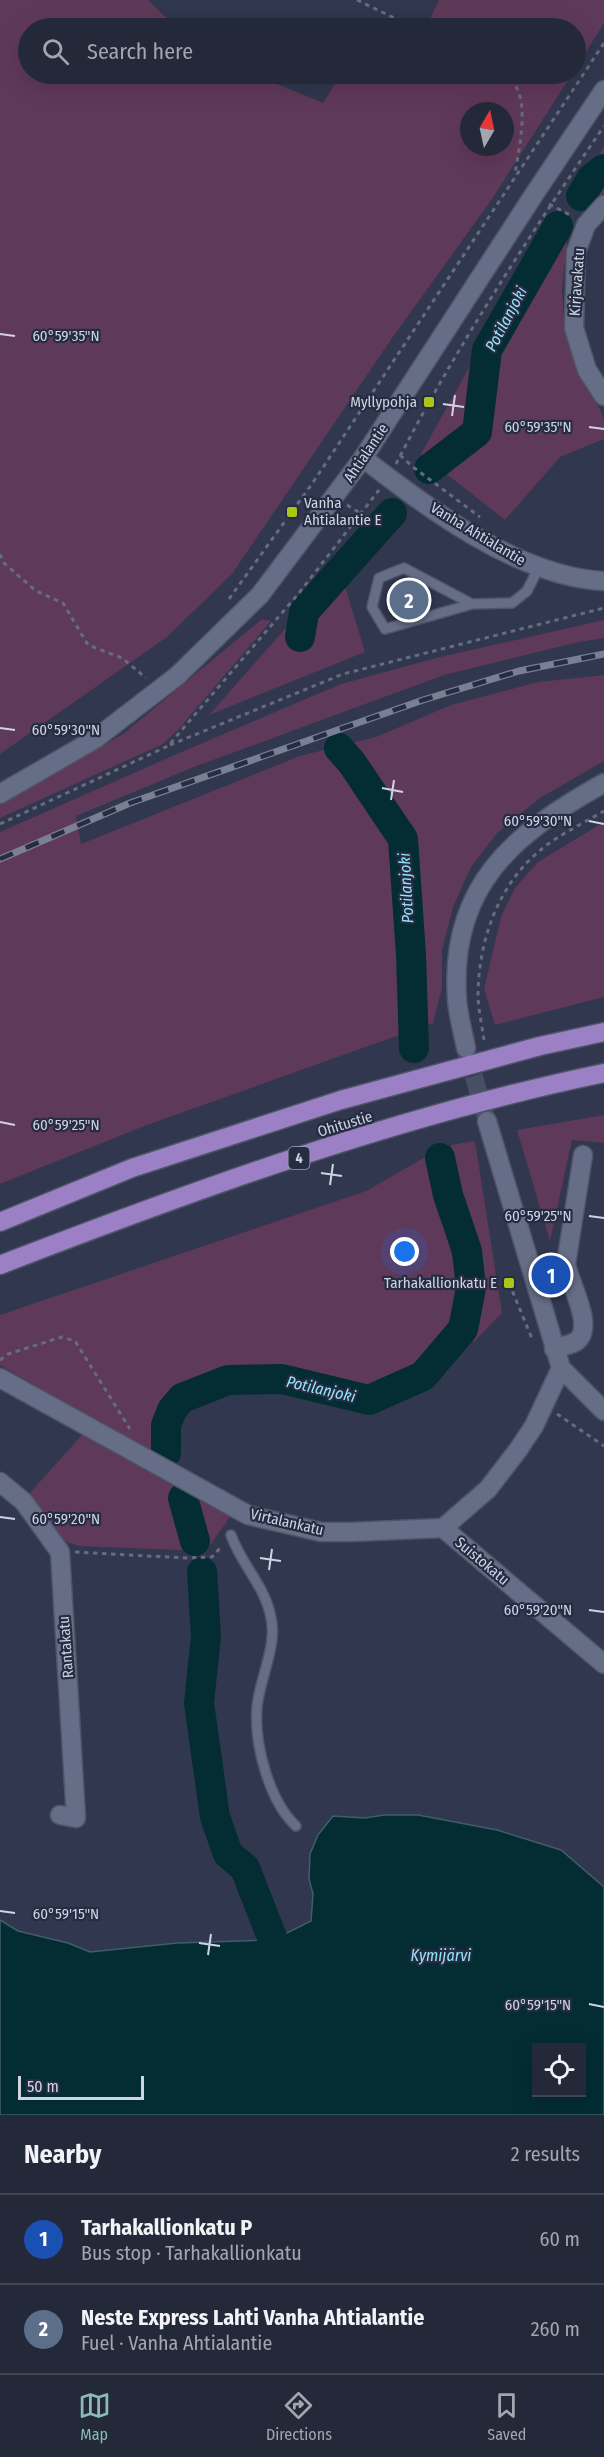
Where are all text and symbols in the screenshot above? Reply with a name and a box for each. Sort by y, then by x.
search box [18,18,586,84]
icon: search [39,35,72,68]
text: Search here [87,38,193,65]
north arrow [460,102,514,156]
street label: Kirjavakatu [566,247,588,317]
water label: Potilanjoki [481,283,531,355]
text: 60°59'35"N [32,327,100,345]
place label: Myllypohja [350,393,417,411]
marker: Myllypohja [422,395,436,409]
text: 60°59'35"N [504,418,572,436]
street label: Ahtialantie [340,420,392,486]
place label: Vanha Ahtialantie E [304,494,381,529]
street label: Vanha Ahtialantie [427,498,529,570]
marker: Vanha Ahtialantie E [285,505,299,519]
pin: 2 [390,578,428,622]
text: 60°59'30"N [32,721,100,739]
text: 60°59'30"N [504,812,572,830]
water label: Potilanjoki [395,852,417,924]
street label: Ohitustie [315,1107,375,1141]
text: 60°59'25"N [32,1116,100,1134]
road number: 4 [288,1147,310,1169]
text: 60°59'25"N [504,1207,572,1225]
your location [390,1237,419,1266]
pin: 1 [532,1252,570,1298]
place label: Tarhakallionkatu E [384,1274,497,1292]
marker: Tarhakallionkatu E [502,1276,516,1290]
water label: Potilanjoki [285,1372,357,1406]
street label: Virtalankatu [249,1505,325,1539]
text: 60°59'20"N [32,1510,100,1528]
street label: Suistokatu [451,1533,513,1589]
text: 60°59'20"N [504,1601,572,1619]
street label: Rantakatu [55,1615,77,1679]
text: 60°59'15"N [33,1905,99,1923]
water label: Kymijärvi [411,1946,471,1965]
text: 60°59'15"N [505,1996,571,2014]
map controls [532,2043,586,2097]
button: locate [532,2043,586,2097]
scale bar [18,2073,144,2100]
text: 50 m [27,2077,59,2096]
text: Nearby [24,2139,101,2170]
text: 2 results [511,2142,580,2166]
text: Tarhakallionkatu P [81,2214,252,2241]
text: 1 [39,2227,48,2251]
text: 60 m [540,2227,580,2251]
text: Bus stop · Tarhakallionkatu [81,2241,302,2265]
text: Neste Express Lahti Vanha Ahtialantie [81,2304,424,2331]
text: 2 [39,2317,48,2341]
text: 260 m [531,2317,580,2341]
text: Fuel · Vanha Ahtialantie [81,2331,272,2355]
tab: Map [78,2389,111,2444]
tab: Directions [266,2389,332,2444]
tab: Saved [487,2389,526,2444]

